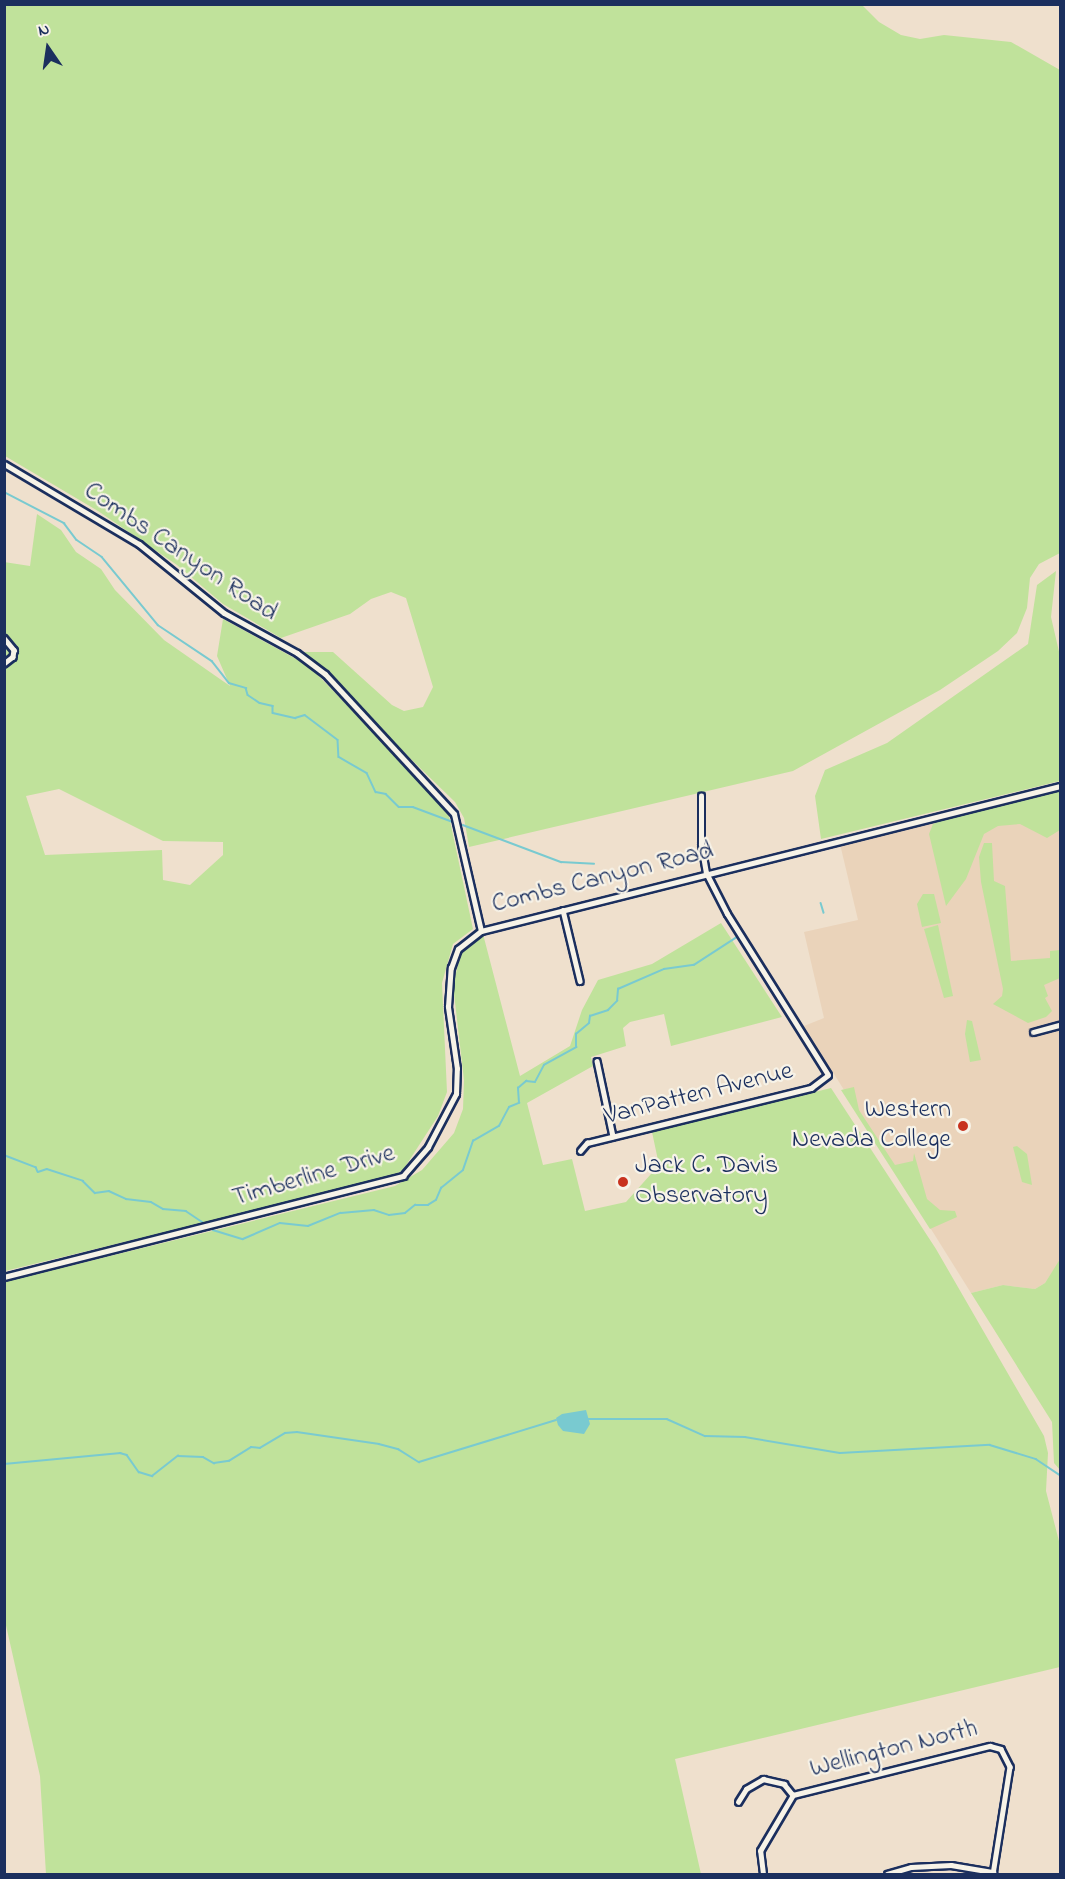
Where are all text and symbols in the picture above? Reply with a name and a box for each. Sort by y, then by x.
north arrow [18,18,78,78]
text: N [36,18,52,43]
street label: Combs Canyon Road [77,477,283,629]
street label: Combs Canyon Road [489,836,717,922]
street label: VanPatten Avenue [602,1057,796,1133]
place label: Western Nevada College [792,1095,951,1156]
marker: Western Nevada College [956,1119,970,1133]
street label: Timberline Drive [229,1139,399,1215]
place label: Jack C. Davis Observatory [635,1151,778,1212]
marker: Jack C. Davis Observatory [616,1175,630,1189]
street label: Wellington North [807,1714,981,1786]

